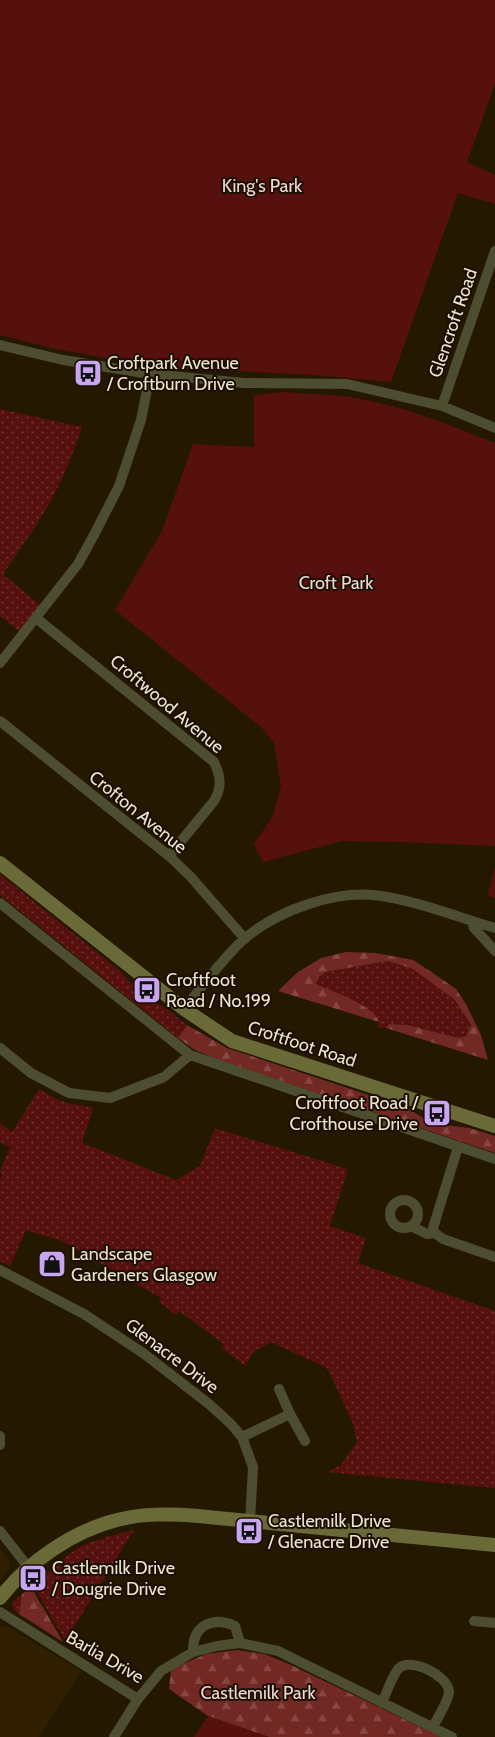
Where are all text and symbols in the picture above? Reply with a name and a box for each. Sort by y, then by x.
park label: King's Park [222,175,303,197]
street label: Glencroft Road [424,266,482,380]
place label: Croftpark Avenue / Croftburn Drive [106,352,239,395]
bus stop icon: Croftpark Avenue / Croftburn Drive [73,358,103,388]
park label: Croft Park [299,572,374,594]
street label: Croftwood Avenue [105,650,229,758]
street label: Crofton Avenue [85,766,191,858]
place label: Croftfoot Road / No.199 [166,969,271,1012]
bus stop icon: Croftfoot Road / No.199 [132,975,162,1005]
street label: Croftfoot Road [245,1016,359,1072]
place label: Croftfoot Road / Crofthouse Drive [290,1092,419,1135]
bus stop icon: Croftfoot Road / Crofthouse Drive [422,1098,452,1128]
place label: Landscape Gardeners Glasgow [71,1243,217,1286]
shop icon: Landscape Gardeners Glasgow [37,1249,67,1279]
street label: Glenacre Drive [121,1314,223,1398]
place label: Castlemilk Drive / Glenacre Drive [267,1510,391,1553]
bus stop icon: Castlemilk Drive / Glenacre Drive [234,1516,264,1546]
place label: Castlemilk Drive / Dougrie Drive [51,1557,175,1600]
bus stop icon: Castlemilk Drive / Dougrie Drive [18,1563,48,1593]
street label: Barlia Drive [62,1626,148,1688]
park label: Castlemilk Park [200,1682,316,1704]

